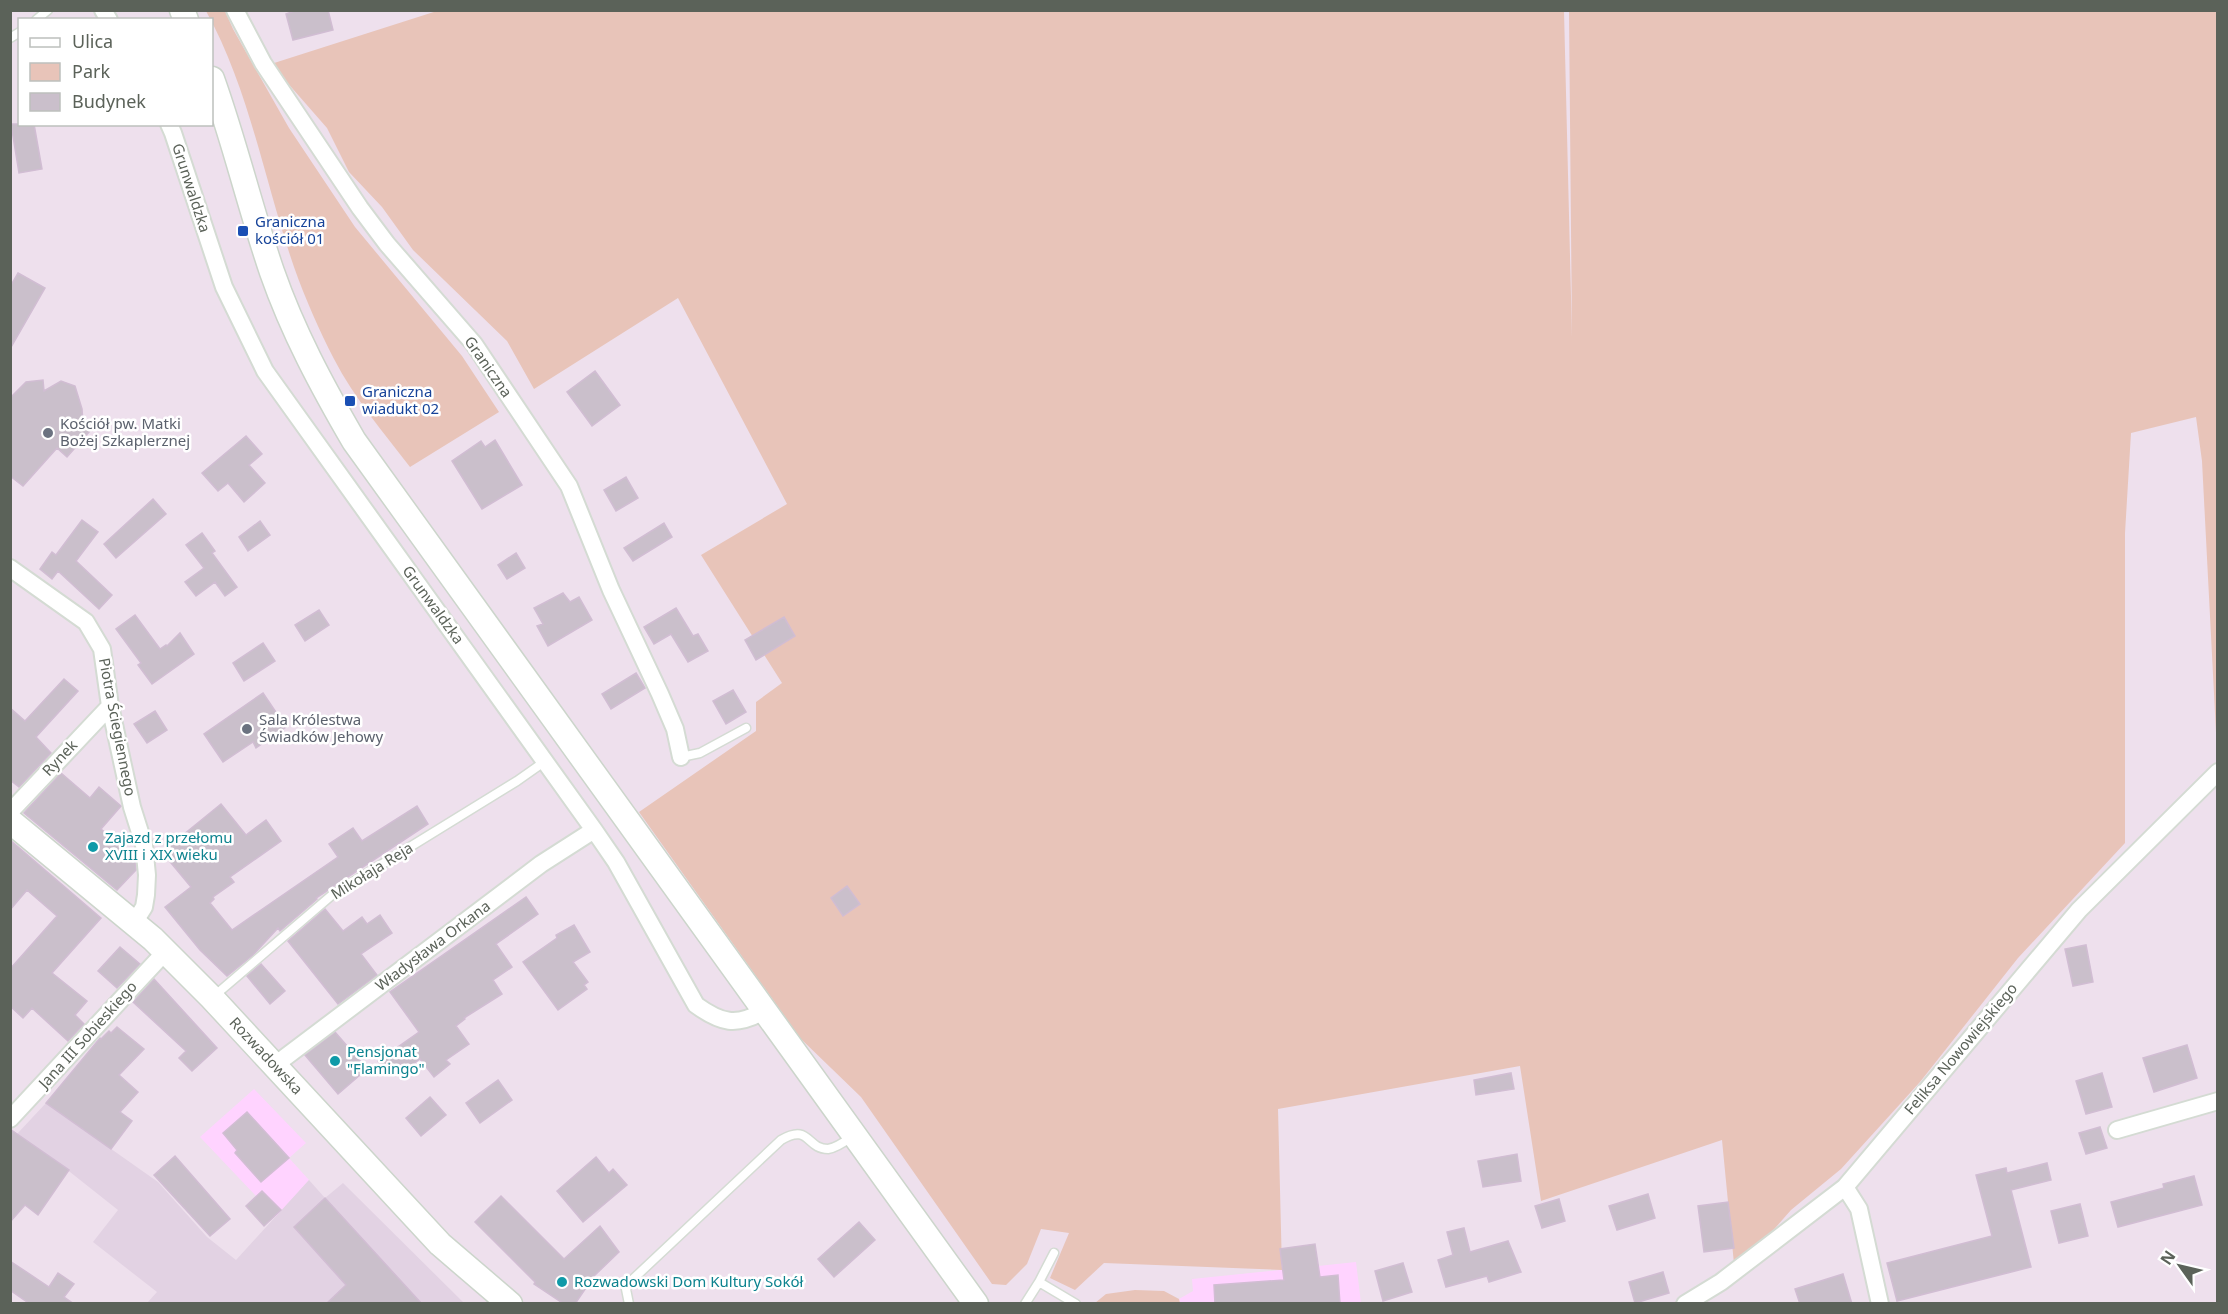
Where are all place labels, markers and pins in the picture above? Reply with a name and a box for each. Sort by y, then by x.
place label: Graniczna kościół 01 [255,211,325,248]
marker: Graniczna kościół 01 [236,224,250,238]
place label: Graniczna wiadukt 02 [362,381,439,418]
marker: Graniczna wiadukt 02 [343,394,357,408]
place label: Kościół pw. Matki Bożej Szkaplerznej [60,413,190,450]
marker: Kościół pw. Matki Bożej Szkaplerznej [41,426,55,440]
place label: Sala Królestwa Świadków Jehowy [259,709,383,746]
marker: Sala Królestwa Świadków Jehowy [240,722,254,736]
place label: Zajazd z przełomu XVIII i XIX wieku [105,827,233,864]
marker: Zajazd z przełomu XVIII i XIX wieku [86,840,100,854]
place label: Pensjonat "Flamingo" [347,1041,425,1078]
marker: Pensjonat "Flamingo" [328,1054,342,1068]
place label: Rozwadowski Dom Kultury Sokół [574,1271,803,1291]
marker: Rozwadowski Dom Kultury Sokół [555,1275,569,1289]

